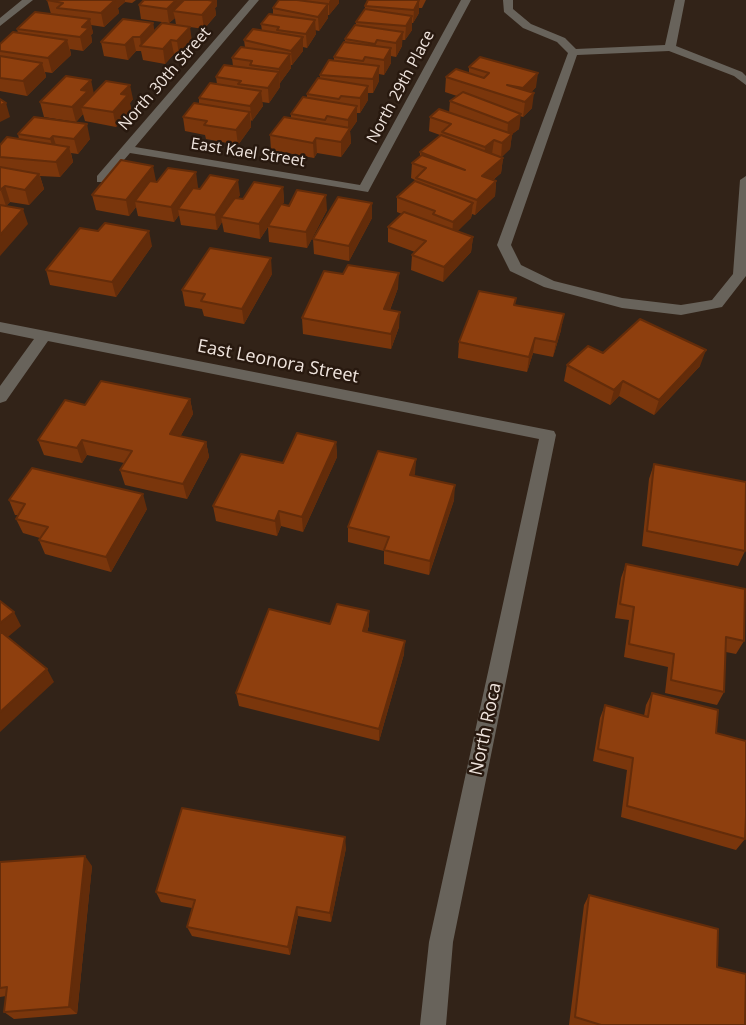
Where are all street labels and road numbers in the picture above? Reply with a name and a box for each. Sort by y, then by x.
street label: North 30th Street [115,23,215,135]
street label: North 29th Place [363,27,439,147]
street label: East Kael Street [189,134,307,172]
street label: East Leonora Street [195,336,361,388]
street label: North Roca [466,681,506,777]

